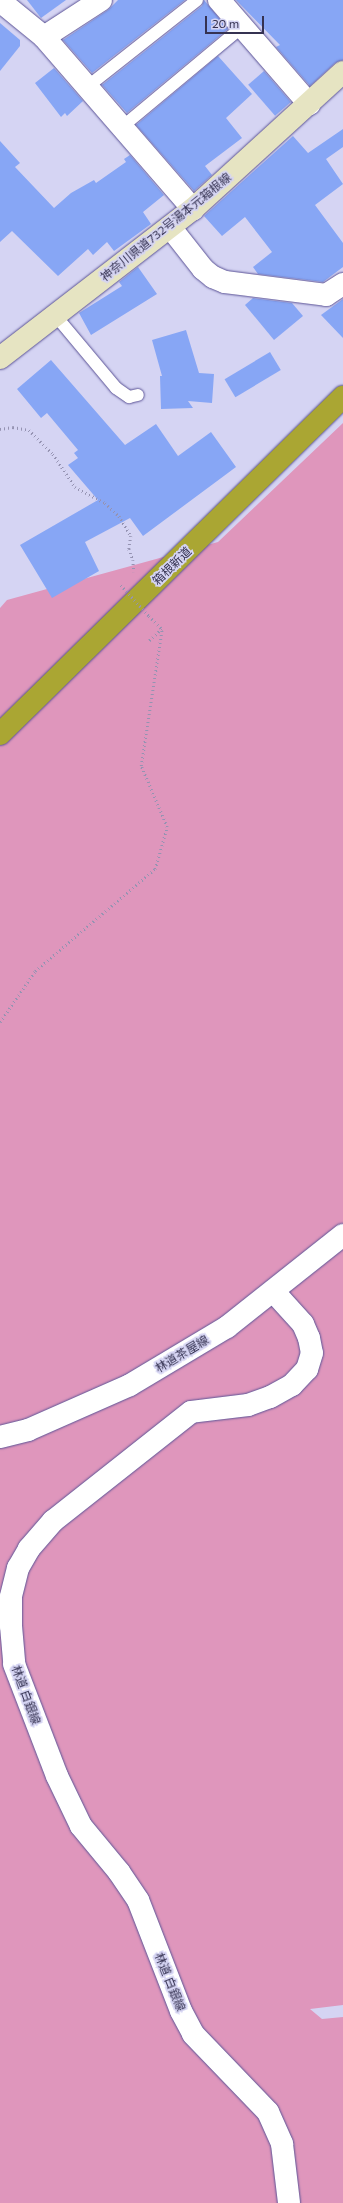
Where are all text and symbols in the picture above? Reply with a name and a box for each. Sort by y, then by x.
scale bar [207,8,266,34]
text: 20 m [212,16,239,30]
street label: 神奈川県道732号湯本元箱根線 [98,170,234,284]
street label: 箱根新道 [150,544,194,588]
street label: 林道茶屋線 [153,1332,211,1376]
street label: 林道 白銀線 [9,1663,43,1727]
street label: 林道 白銀線 [152,1950,188,2014]

